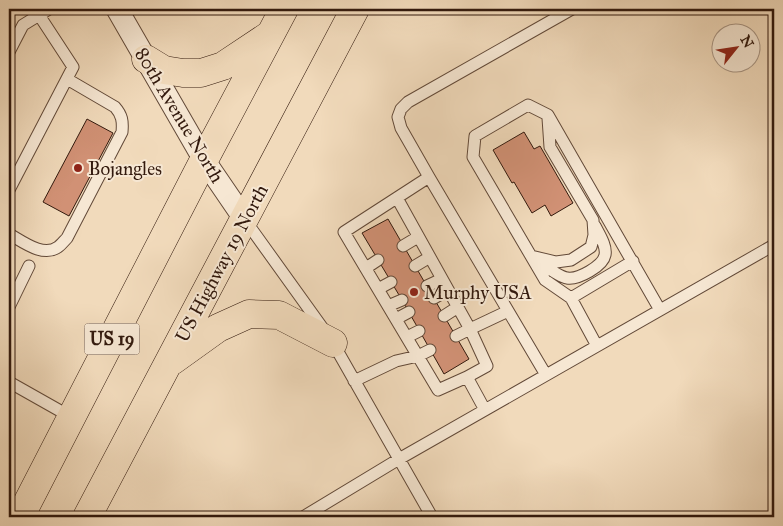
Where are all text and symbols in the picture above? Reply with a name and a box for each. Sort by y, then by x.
north arrow [710,22,760,72]
text: N [736,32,757,51]
street label: 80th Avenue North [130,44,229,187]
place label: Bojangles [88,157,162,181]
marker: Bojangles [72,162,84,174]
street label: US Highway 19 North [170,180,274,347]
place label: Murphy USA [424,281,532,304]
marker: Murphy USA [408,286,420,298]
road number: US 19 [84,324,140,354]

